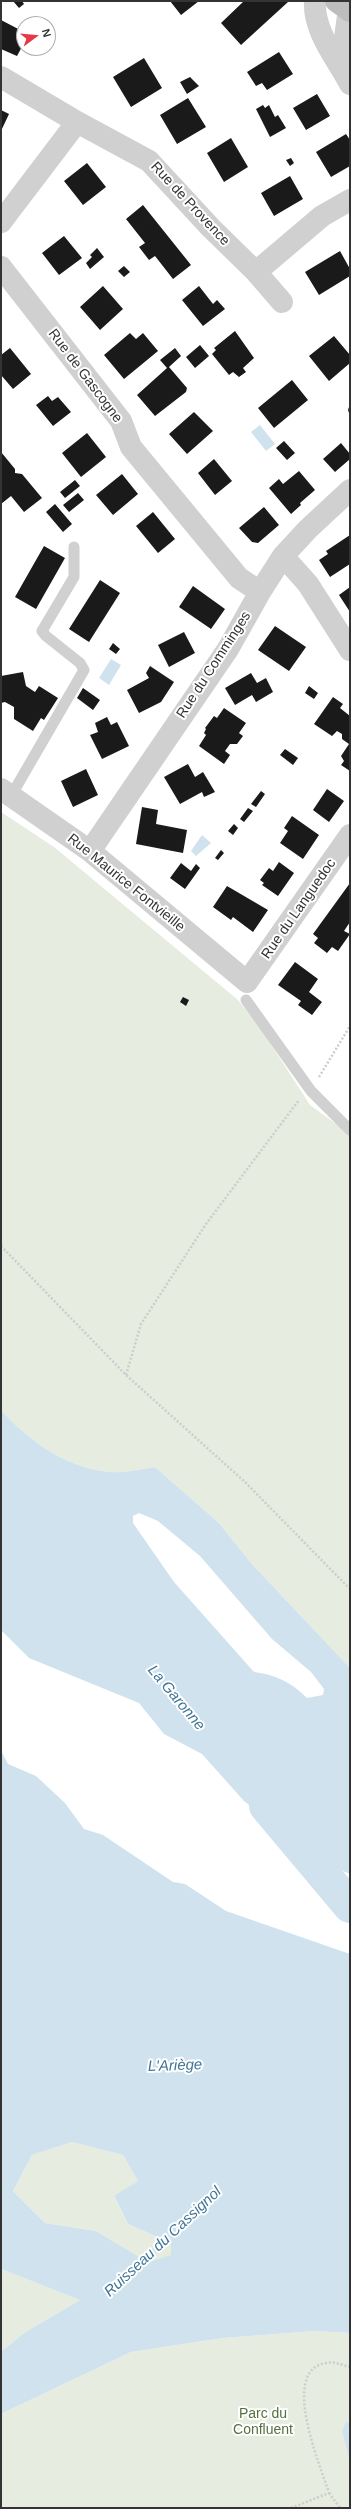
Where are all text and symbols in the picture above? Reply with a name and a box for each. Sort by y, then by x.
north arrow [16,16,56,56]
text: N [40,27,53,38]
street label: Rue de Provence [147,159,233,249]
street label: Rue de Gascogne [44,326,126,426]
street label: Rue du Comminges [173,609,255,721]
street label: Rue Maurice Fontvieille [64,830,188,936]
street label: Rue du Languedoc [258,856,340,962]
water label: La Garonne [144,1662,208,1734]
water label: L'Ariège [147,2056,203,2076]
water label: Ruisseau du Cassignol [101,2183,225,2301]
park label: Parc du Confluent [233,2406,293,2438]

